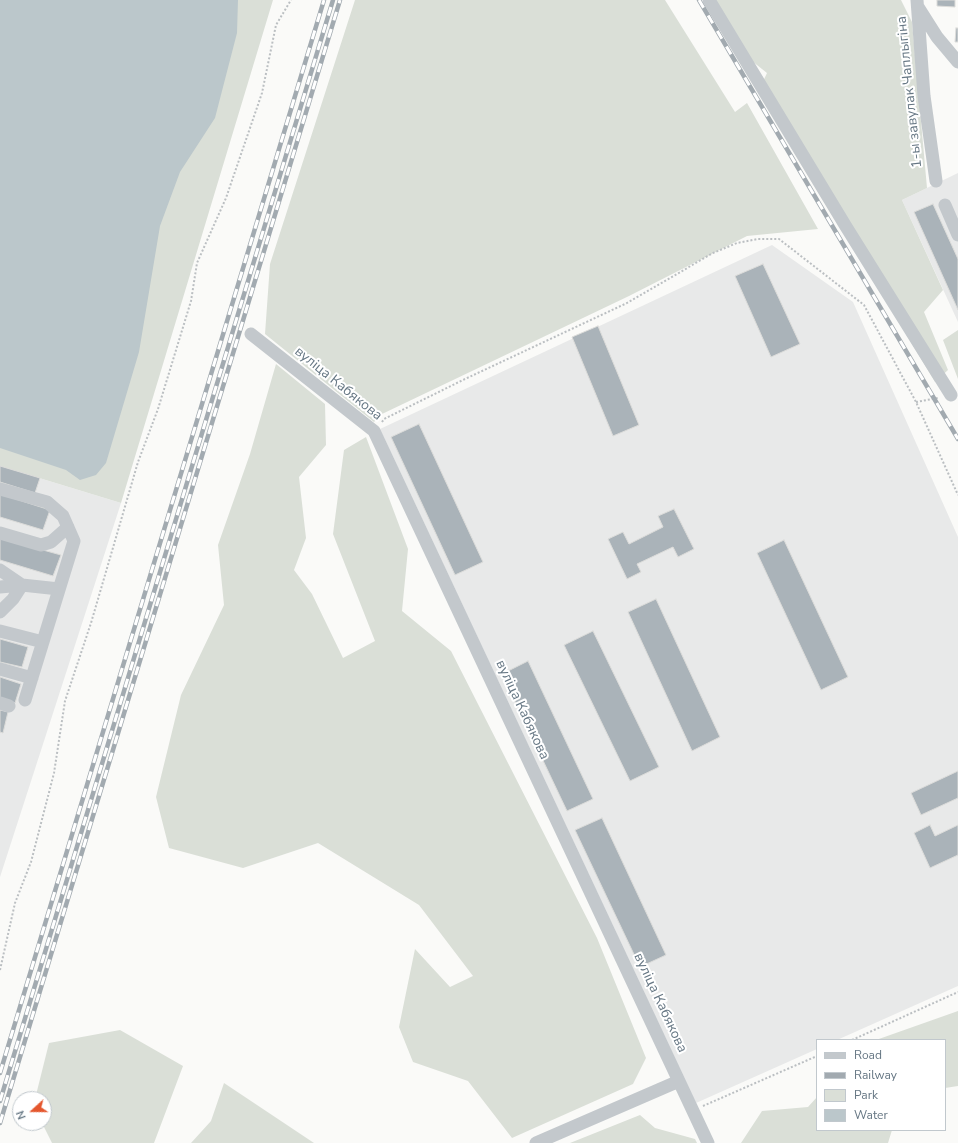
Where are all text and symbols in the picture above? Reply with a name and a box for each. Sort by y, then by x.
street label: 1-ы завулак Чаплыгіна [894,15,926,169]
street label: вуліца Кабякова [291,343,385,425]
street label: вуліца Кабякова [492,658,552,762]
street label: вуліца Кабякова [630,951,690,1055]
legend [816,1039,946,1131]
text: Road [854,1047,882,1063]
text: Railway [854,1067,897,1083]
text: Park [854,1087,878,1103]
north arrow [12,1091,52,1131]
text: Water [854,1107,888,1123]
text: N [13,1109,30,1122]

